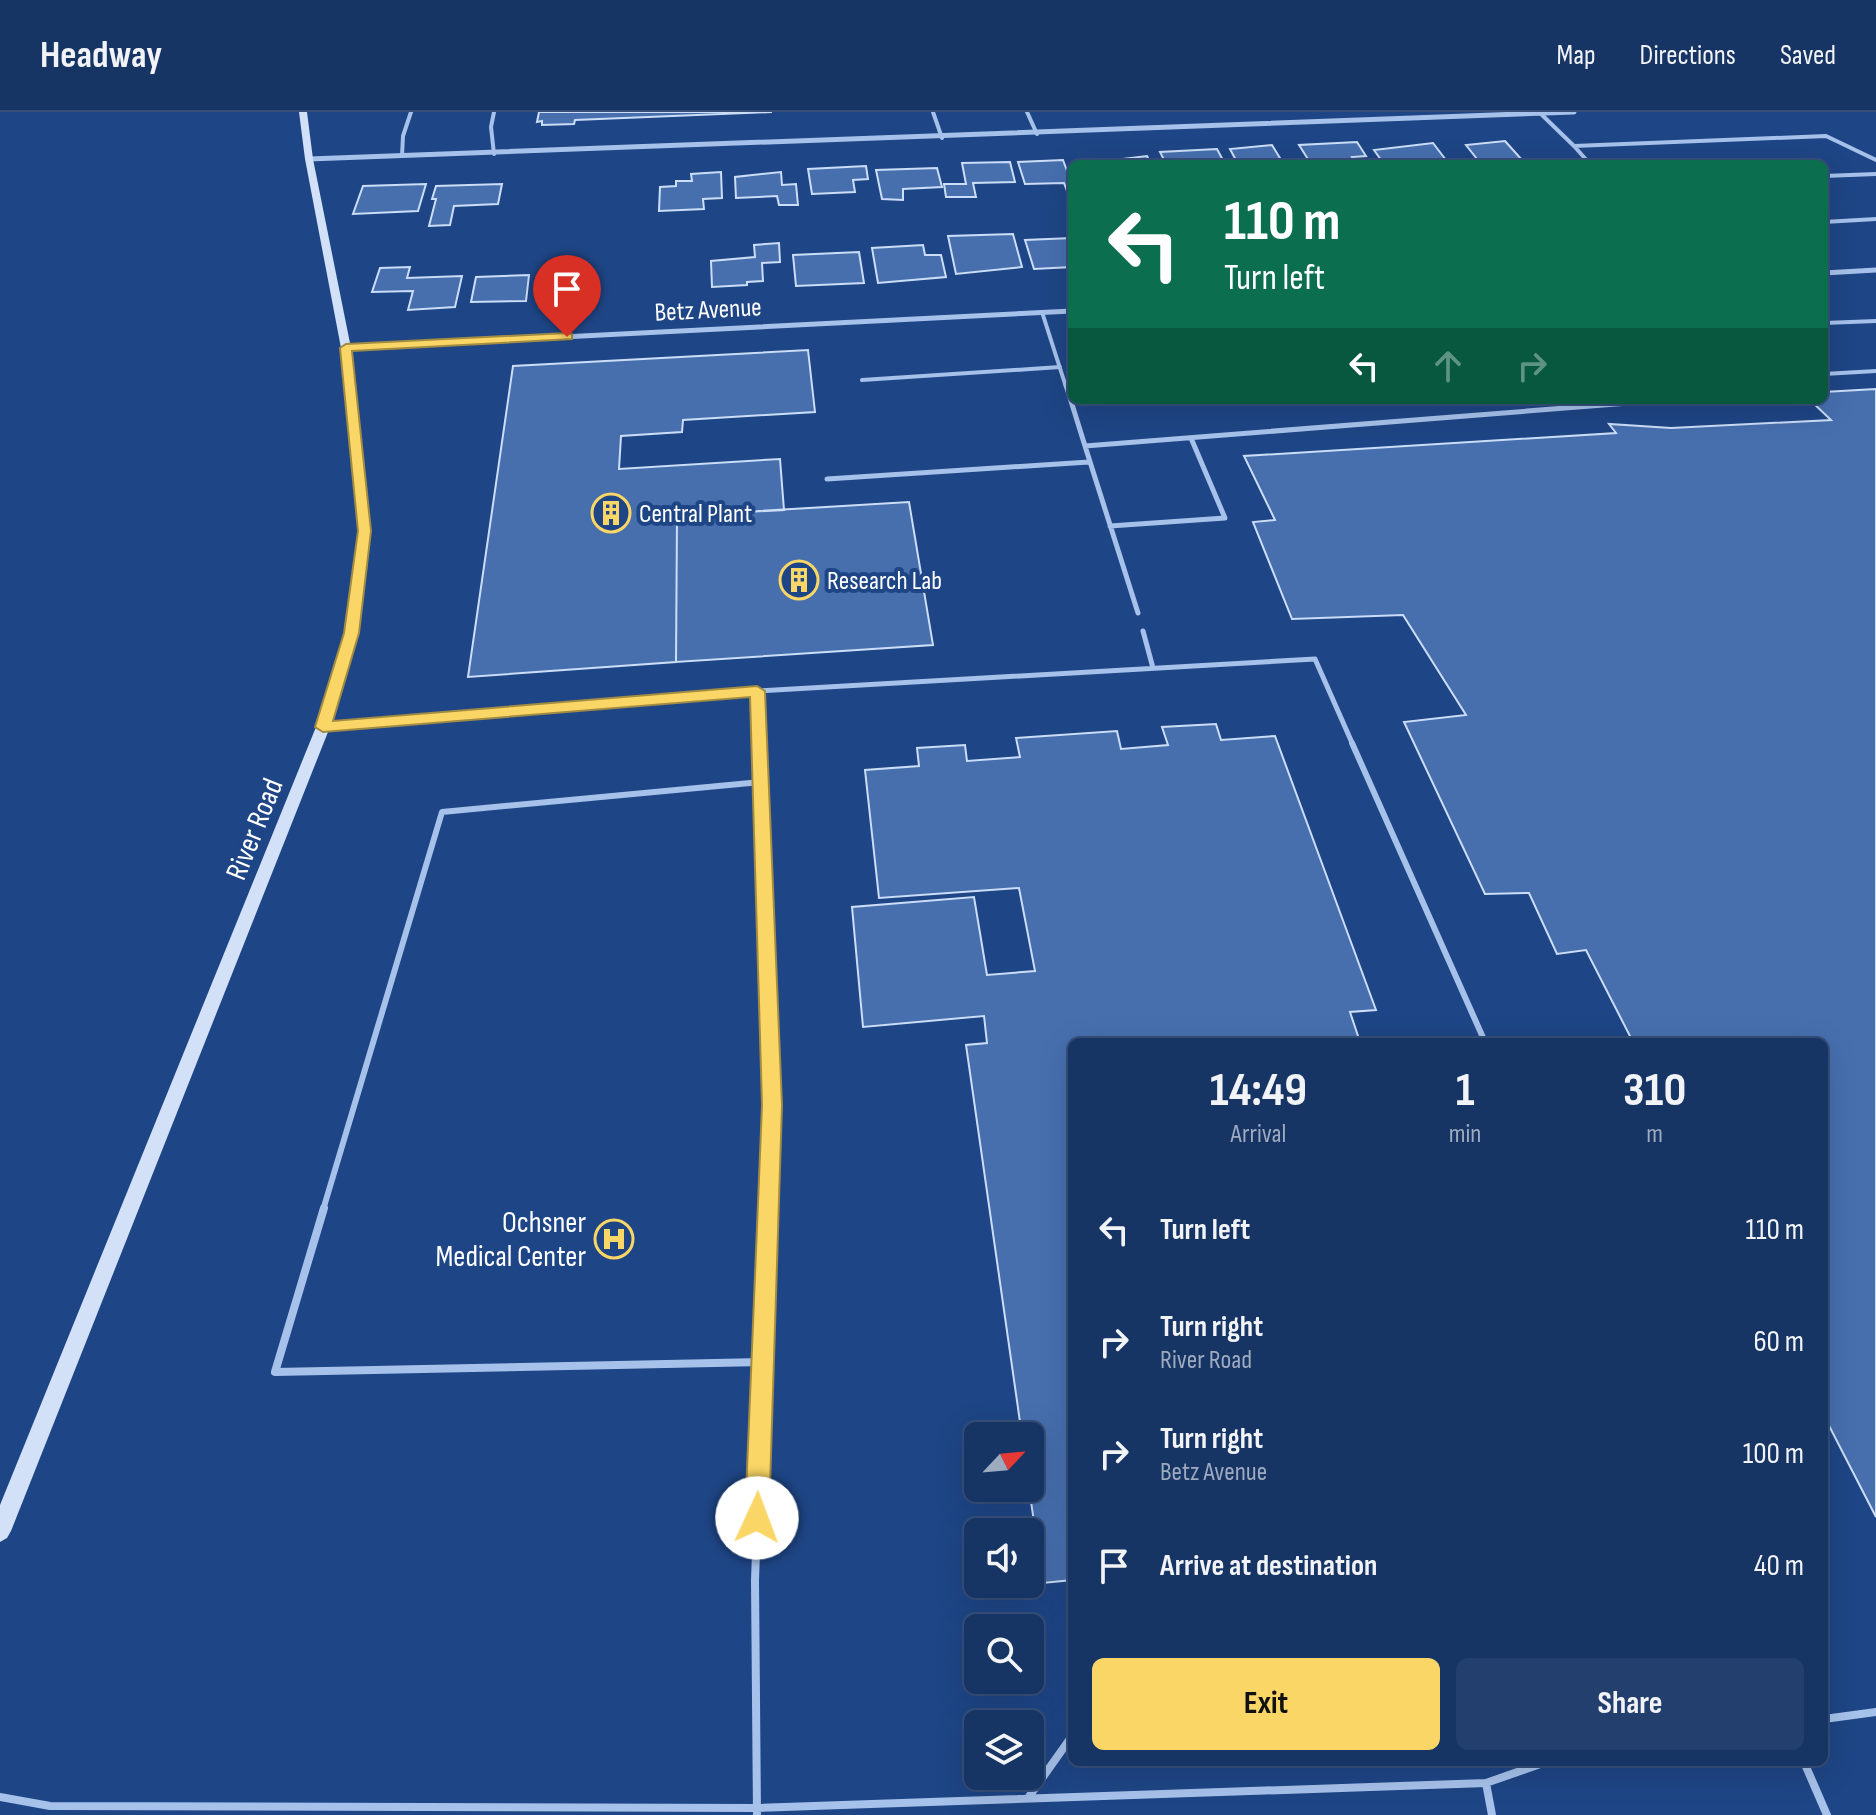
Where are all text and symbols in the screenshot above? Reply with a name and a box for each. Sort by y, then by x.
text: Headway [40,33,162,78]
text: Map [1557,39,1596,72]
text: Directions [1640,39,1736,72]
text: Saved [1780,39,1836,72]
text: 110 m [1224,189,1340,256]
icon: left [1092,192,1196,296]
pin [533,255,601,337]
text: Turn left [1224,257,1325,300]
icon: arrive [545,267,589,311]
street label: Betz Avenue [654,292,762,329]
icon: left [1342,344,1386,388]
icon: ahead [1426,344,1470,388]
icon: right [1510,344,1554,388]
building icon: Central Plant [590,492,632,534]
place label: Central Plant [639,499,752,530]
building icon: Research Lab [778,559,820,601]
place label: Research Lab [827,566,942,597]
street label: River Road [218,773,292,885]
text: 14:49 [1210,1062,1307,1119]
text: 1 [1456,1062,1474,1119]
text: 310 [1623,1062,1686,1119]
text: Arrival [1230,1119,1286,1150]
text: min [1449,1119,1481,1150]
text: m [1646,1119,1663,1150]
place label: Ochsner Medical Center [436,1205,586,1275]
icon: left [1092,1208,1136,1252]
text: Turn left [1160,1212,1250,1248]
text: 110 m [1746,1212,1804,1248]
hospital icon: Ochsner Medical Center [593,1218,635,1260]
text: Turn right [1160,1309,1263,1345]
icon: right [1092,1320,1136,1364]
text: 60 m [1753,1324,1804,1360]
text: River Road [1160,1345,1252,1376]
text: Turn right [1160,1421,1263,1457]
north arrow [964,1422,1044,1502]
map controls [964,1422,1044,1790]
icon: right [1092,1432,1136,1476]
text: 100 m [1743,1436,1804,1472]
text: Betz Avenue [1160,1457,1267,1488]
position arrow [715,1476,799,1560]
button: sound [964,1518,1044,1598]
icon: arrive [1092,1544,1136,1588]
text: Arrive at destination [1160,1548,1377,1584]
text: 40 m [1754,1548,1804,1584]
button: search [964,1614,1044,1694]
button: Exit [1092,1658,1440,1750]
button: Share [1456,1658,1804,1750]
button: layers [964,1710,1044,1790]

